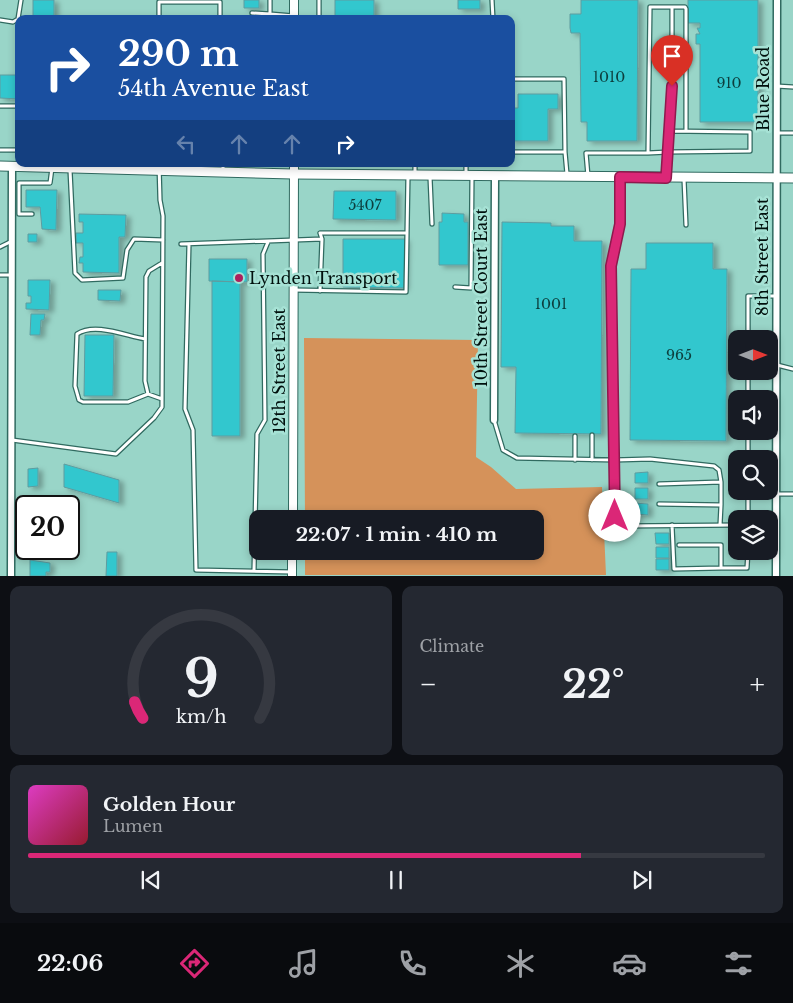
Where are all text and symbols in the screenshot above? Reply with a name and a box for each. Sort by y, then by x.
text: 290 m [118,32,239,75]
icon: right [35,35,100,100]
pin [651,35,693,86]
icon: arrive [658,42,686,70]
street label: Blue Road [753,47,773,131]
house number: 1010 [593,68,625,86]
house number: 910 [716,74,742,92]
text: 54th Avenue East [118,75,309,102]
icon: left [172,130,200,158]
icon: ahead [225,130,253,158]
icon: ahead [278,130,306,158]
icon: right [331,130,359,158]
house number: 5407 [348,196,383,214]
street label: 8th Street East [752,198,772,316]
street label: 10th Street Court East [471,208,491,388]
place label: Lynden Transport [249,268,397,288]
marker: Lynden Transport [233,272,245,284]
house number: 1001 [535,295,567,313]
street label: 12th Street East [269,308,289,434]
north arrow [728,330,778,380]
map controls [728,330,778,560]
house number: 965 [666,346,692,364]
button: sound [728,390,778,440]
button: search [728,450,778,500]
position arrow [588,489,640,541]
speed limit sign: 20 [15,495,80,560]
button: layers [728,510,778,560]
text: 22:07 · 1 min · 410 m [296,523,497,546]
text: Climate [420,636,484,656]
text: 9 [183,647,218,711]
text: 22° [562,661,625,708]
text: − [420,667,437,702]
text: + [750,667,765,702]
text: km/h [175,706,226,728]
text: Golden Hour [103,793,235,816]
text: Lumen [103,816,163,836]
icon: previous [137,866,165,894]
icon: pause [382,866,410,894]
icon: next [628,866,656,894]
icon: directions [177,946,212,981]
icon: music [286,946,321,981]
icon: phone [395,946,430,981]
icon: climate [503,946,538,981]
icon: car [612,946,647,981]
icon: filters [721,946,756,981]
text: 22:06 [37,950,103,977]

